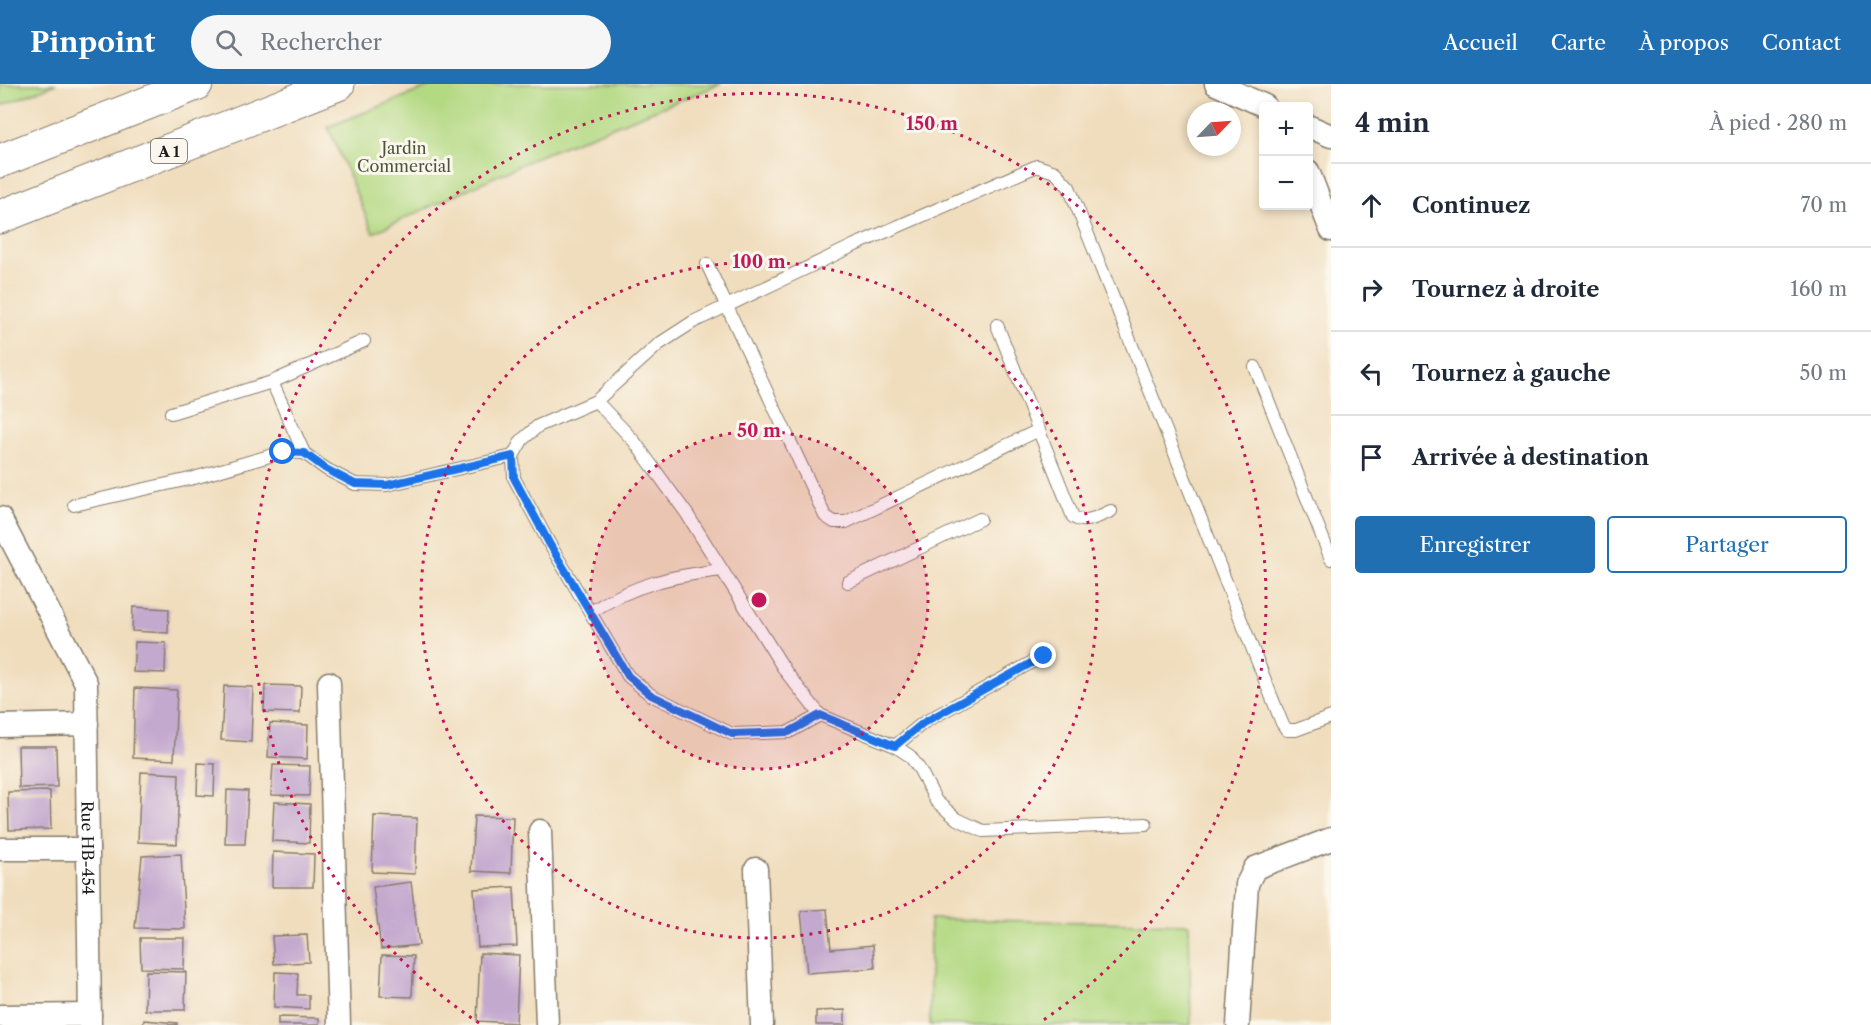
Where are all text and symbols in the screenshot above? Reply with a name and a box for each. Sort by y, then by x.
search box [191,15,611,69]
text: Pinpoint [30,25,155,59]
icon: search [212,26,245,59]
text: Rechercher [260,29,382,56]
text: Accueil [1443,30,1518,55]
text: Carte [1551,30,1606,55]
text: À propos [1639,30,1729,55]
text: Contact [1762,30,1841,55]
north arrow [1187,102,1241,156]
map controls [1259,102,1313,210]
button: + [1259,102,1313,156]
text: 4 min [1355,107,1430,139]
text: À pied · 280 m [1710,111,1847,135]
text: 150 m [906,113,958,135]
park label: Jardin Commercial [357,138,451,176]
road number: A 1 [151,139,187,163]
button: − [1259,156,1313,210]
icon: ahead [1355,189,1388,222]
text: Continuez [1412,192,1531,219]
text: 70 m [1801,193,1847,217]
text: 100 m [732,251,786,273]
icon: right [1355,273,1388,306]
text: Tournez à droite [1412,276,1599,303]
text: 160 m [1790,277,1847,301]
icon: left [1355,357,1388,390]
text: Tournez à gauche [1412,360,1611,387]
text: 50 m [1800,361,1847,385]
text: 50 m [737,420,781,442]
route start [269,438,295,464]
icon: arrive [1355,441,1388,474]
text: Arrivée à destination [1412,444,1649,471]
button: Enregistrer [1355,516,1595,573]
button: Partager [1607,516,1847,573]
centre of rings [749,590,769,610]
route end [1030,642,1056,668]
street label: Rue HB-454 [77,801,98,895]

